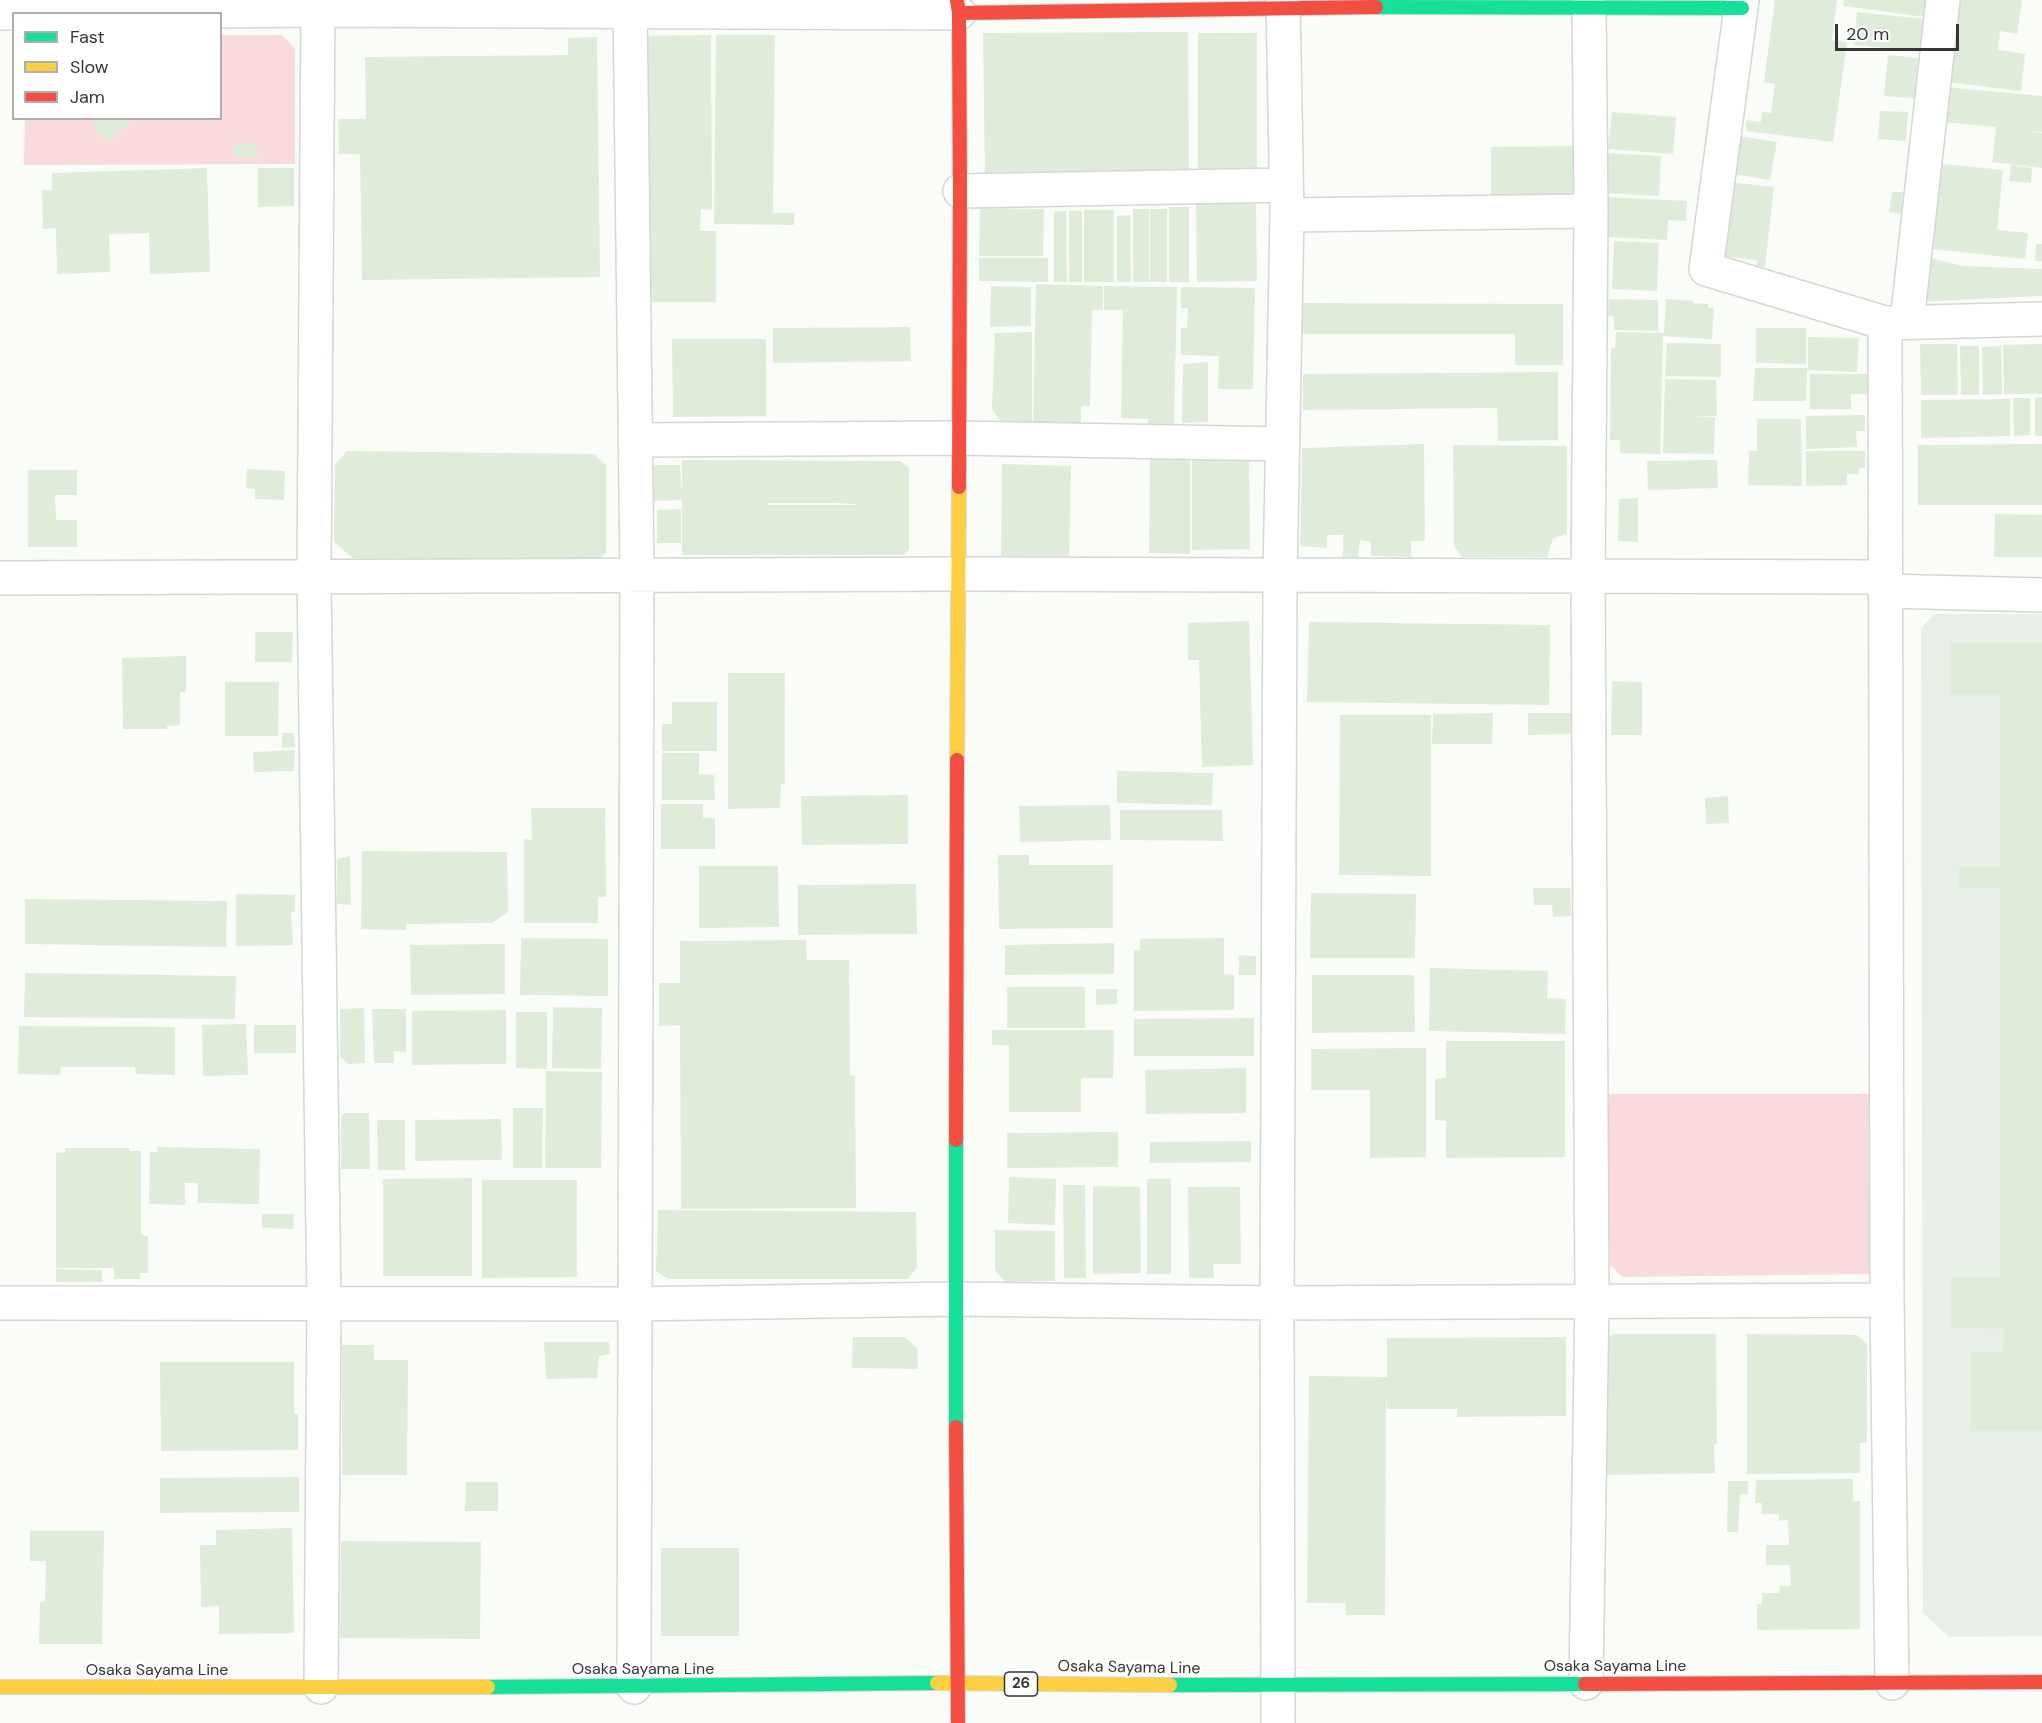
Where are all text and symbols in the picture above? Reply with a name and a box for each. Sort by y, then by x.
legend [12,12,222,120]
scale bar [1838,12,1962,50]
text: 20 m [1846,22,1889,46]
text: Fast [70,25,105,49]
text: Slow [70,55,109,79]
text: Jam [70,85,105,109]
street label: Osaka Sayama Line [1057,1657,1201,1679]
street label: Osaka Sayama Line [1544,1657,1686,1677]
street label: Osaka Sayama Line [572,1660,714,1680]
street label: Osaka Sayama Line [86,1661,228,1681]
road number: 26 [1004,1672,1038,1696]

